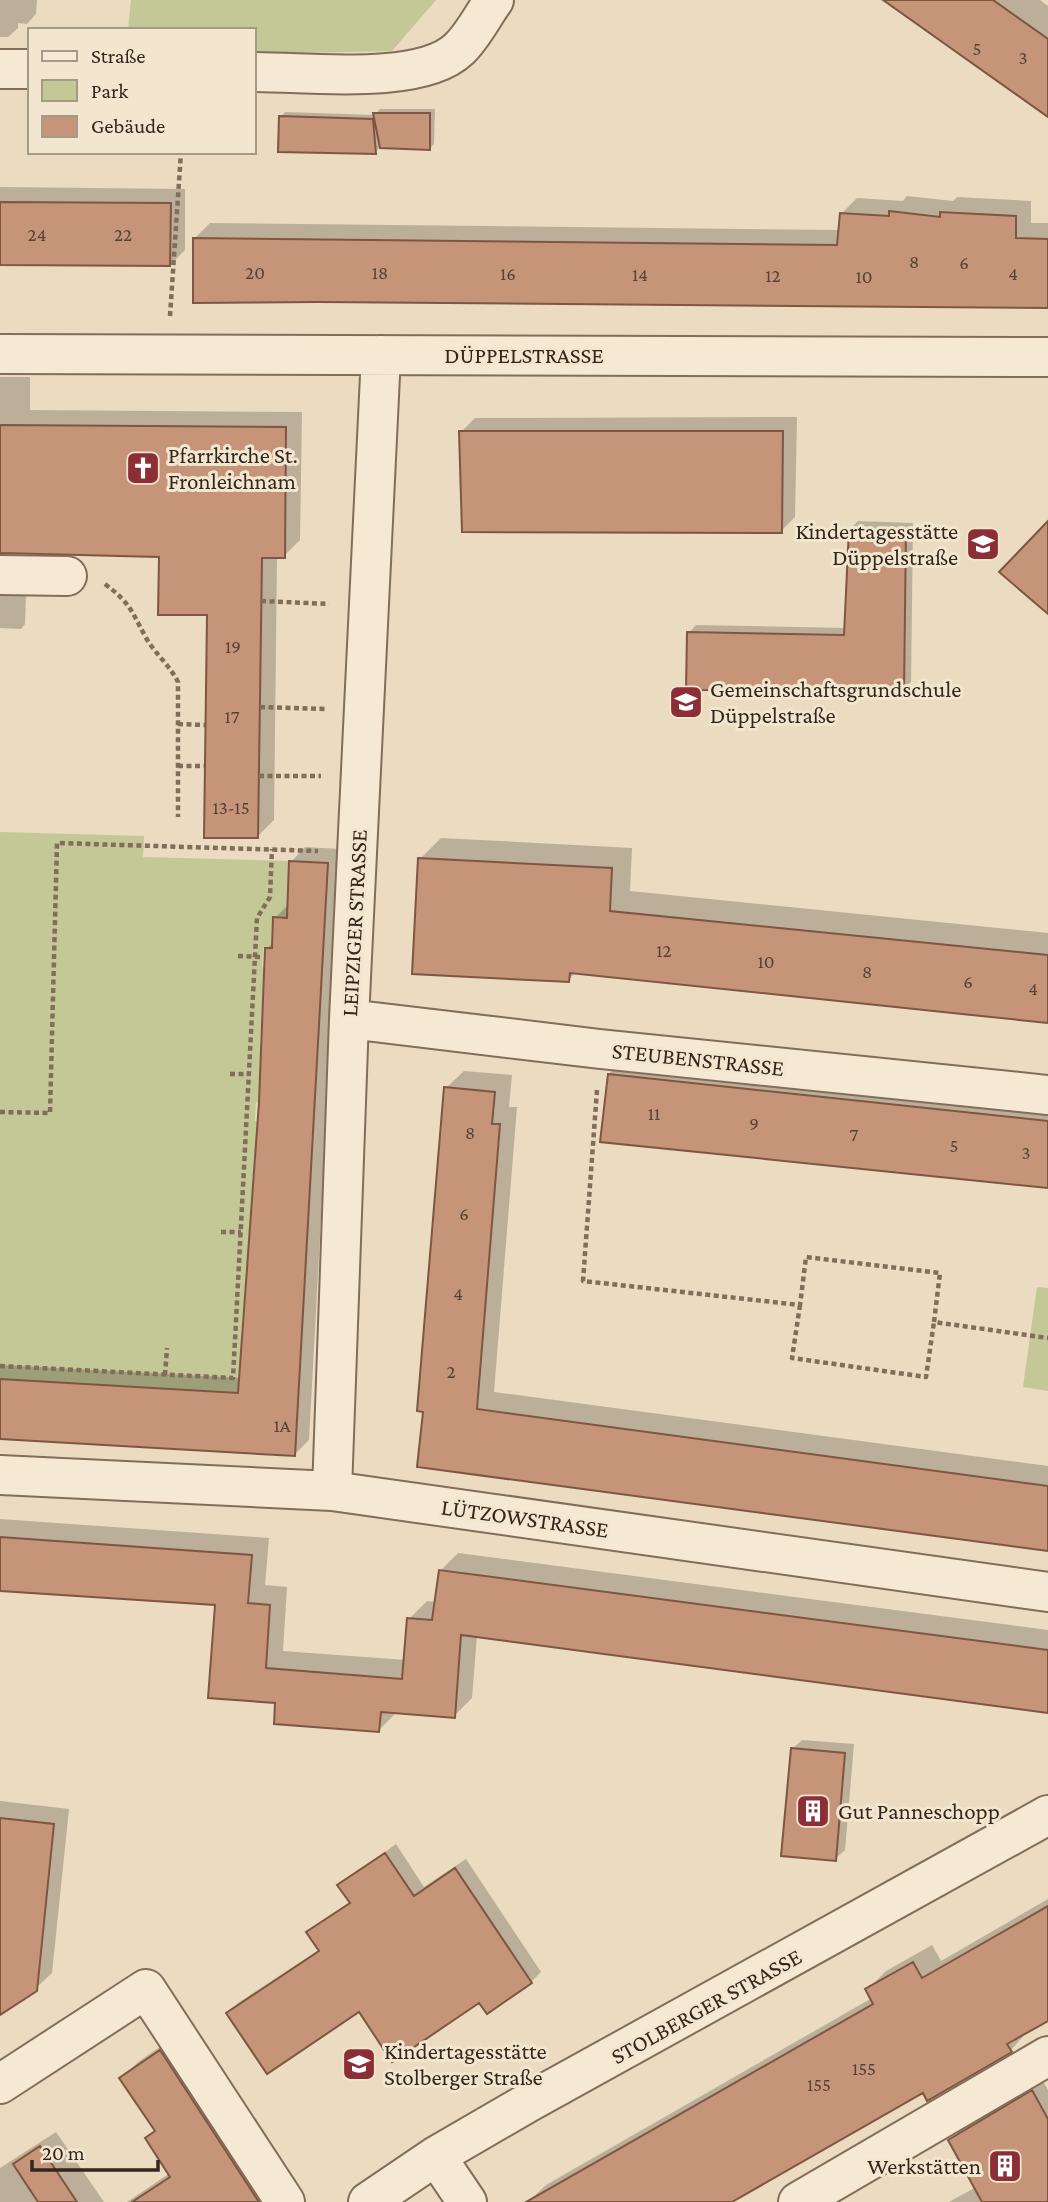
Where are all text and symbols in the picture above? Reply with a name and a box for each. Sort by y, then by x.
legend [28,28,256,154]
house number: 5 [973,38,981,59]
text: Straße [91,44,145,68]
house number: 3 [1018,47,1028,68]
text: Park [91,79,128,103]
text: Gebäude [91,114,165,138]
house number: 24 [28,224,46,245]
house number: 22 [114,224,132,245]
house number: 8 [909,251,919,272]
house number: 6 [959,252,969,273]
house number: 20 [245,262,265,283]
house number: 18 [372,262,388,283]
house number: 16 [500,263,516,284]
house number: 4 [1008,263,1018,284]
house number: 14 [632,264,648,285]
house number: 12 [765,265,781,286]
house number: 10 [855,266,873,287]
street label: DÜPPELSTRASSE [444,342,604,368]
place label: Pfarrkirche St. Fronleichnam [168,442,298,494]
church icon: Pfarrkirche St. Fronleichnam [124,449,162,487]
place label: Kindertagesstätte Düppelstraße [795,518,958,570]
school or university icon: Kindertagesstätte Düppelstraße [964,525,1002,563]
house number: 19 [225,636,241,657]
place label: Gemeinschaftsgrundschule Düppelstraße [710,676,961,728]
school or university icon: Gemeinschaftsgrundschule Düppelstraße [667,683,705,721]
house number: 17 [224,706,240,727]
house number: 13-15 [212,797,250,818]
street label: LEIPZIGER STRASSE [336,829,372,1017]
house number: 12 [656,940,672,961]
house number: 10 [757,951,775,972]
house number: 8 [862,961,872,982]
house number: 6 [963,971,973,992]
house number: 4 [1028,978,1038,999]
street label: STEUBENSTRASSE [611,1037,785,1081]
house number: 11 [648,1103,660,1124]
house number: 9 [749,1113,759,1134]
house number: 8 [465,1122,475,1143]
house number: 7 [850,1124,859,1145]
house number: 5 [950,1135,958,1156]
house number: 3 [1021,1142,1031,1163]
house number: 6 [459,1203,469,1224]
house number: 4 [453,1283,463,1304]
house number: 2 [446,1361,456,1382]
house number: 1A [273,1415,291,1436]
street label: LÜTZOWSTRASSE [440,1493,610,1543]
building icon: Gut Panneschopp [794,1792,832,1830]
place label: Gut Panneschopp [838,1798,1000,1824]
street label: STOLBERGER STRASSE [606,1943,806,2069]
place label: Kindertagesstätte Stolberger Straße [384,2038,547,2090]
school or university icon: Kindertagesstätte Stolberger Straße [340,2045,378,2083]
house number: 155 [852,2058,876,2079]
house number: 155 [807,2074,831,2095]
scale bar [32,2128,158,2172]
text: 20 m [42,2141,85,2165]
building icon: Werkstätten [986,2147,1024,2185]
place label: Werkstätten [867,2153,981,2179]

